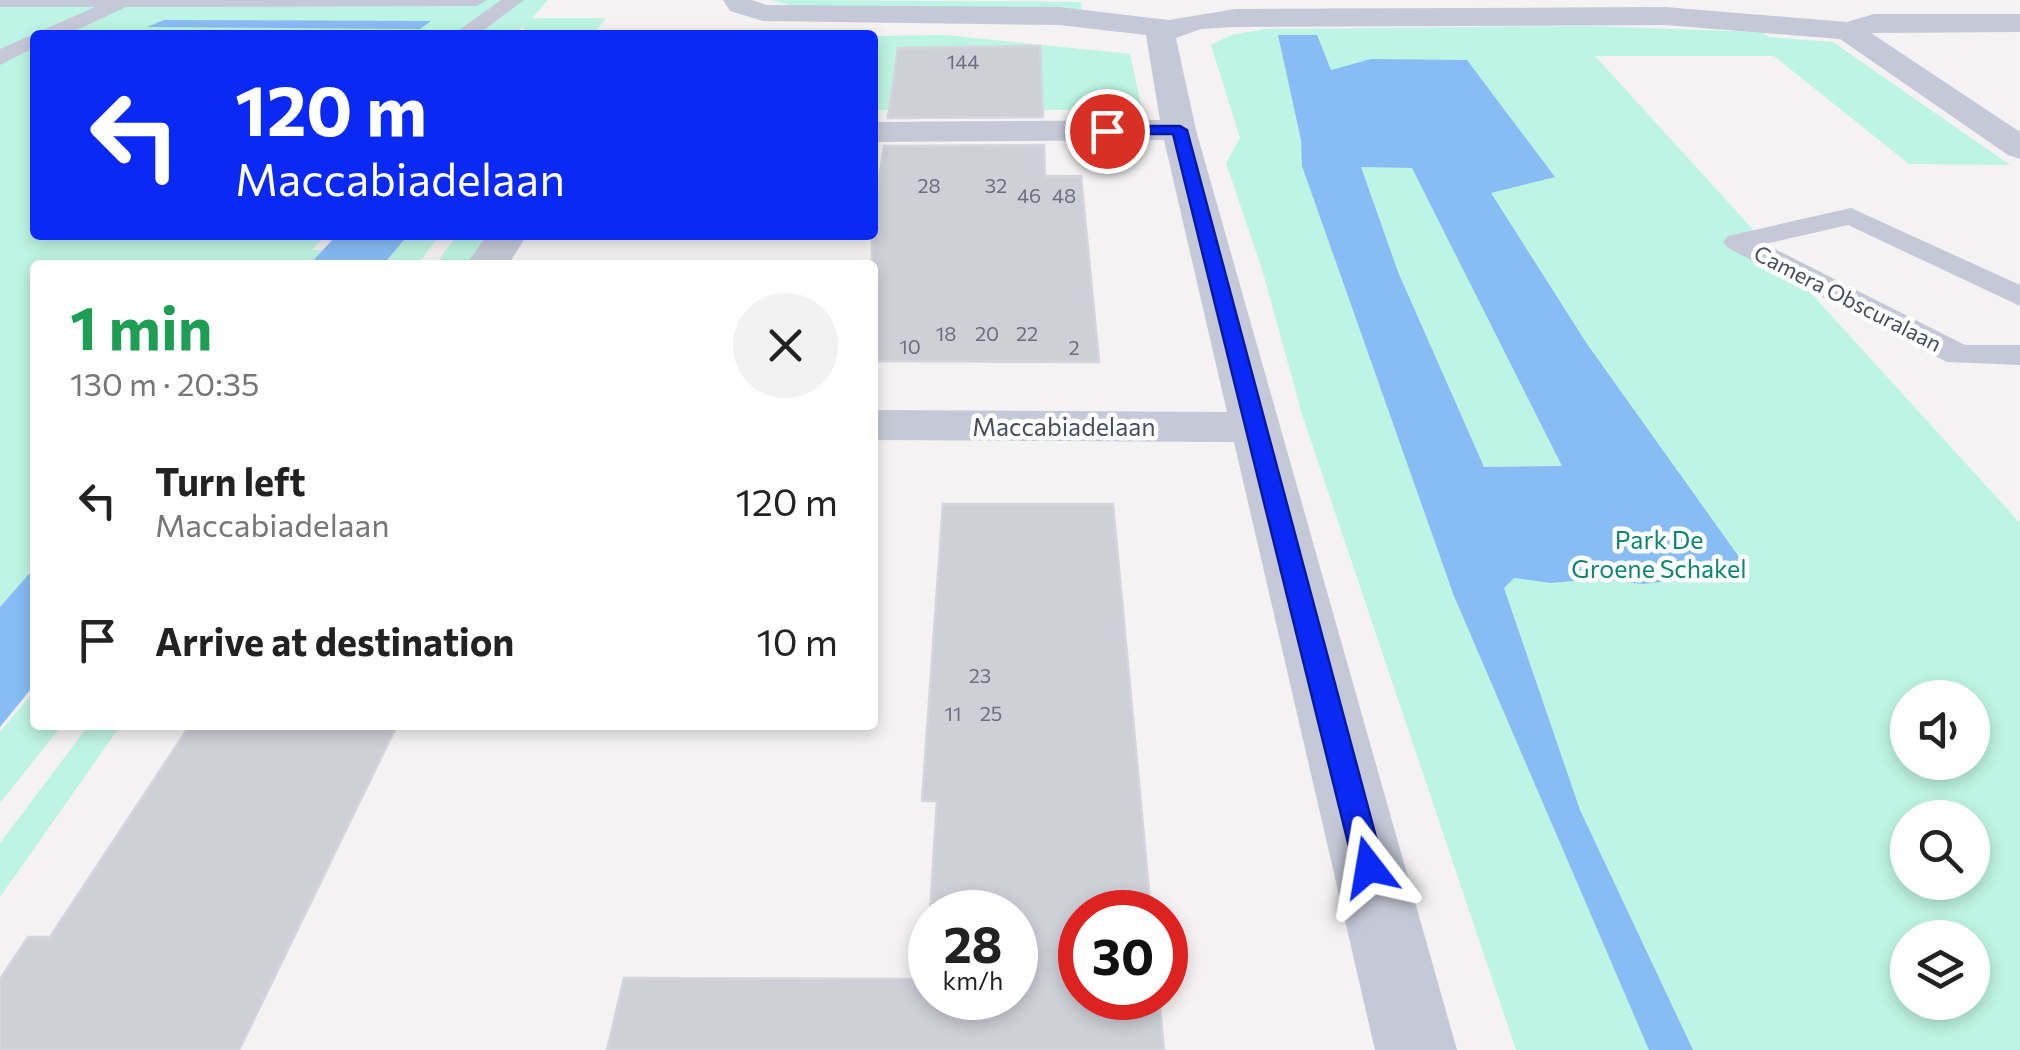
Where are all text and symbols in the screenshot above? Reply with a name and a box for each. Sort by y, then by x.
house number: 144 [947,49,979,73]
text: 120 m [235,65,427,150]
icon: left [70,70,200,200]
pin [1065,89,1150,174]
icon: arrive [1080,104,1135,159]
text: Maccabiadelaan [235,150,565,205]
house number: 28 [917,173,941,197]
house number: 32 [985,173,1007,197]
house number: 46 [1017,183,1041,207]
house number: 48 [1052,183,1076,207]
street label: Camera Obscuralaan [1750,239,1946,357]
text: 1 min [70,289,212,362]
button: close [733,293,838,398]
house number: 18 [936,321,956,345]
house number: 20 [975,321,999,345]
house number: 22 [1016,321,1038,345]
house number: 10 [899,334,921,358]
house number: 2 [1068,335,1080,359]
text: 130 m · 20:35 [70,363,259,403]
street label: Maccabiadelaan [972,411,1156,441]
text: Turn left [155,457,306,504]
icon: left [70,473,125,528]
text: 120 m [736,477,838,524]
text: Maccabiadelaan [155,504,390,544]
park label: Park De Groene Schakel [1571,524,1747,583]
icon: arrive [70,613,125,668]
text: Arrive at destination [155,617,514,664]
text: 10 m [757,617,838,664]
house number: 23 [969,663,991,687]
map controls [1890,680,1990,1020]
button: sound [1890,680,1990,780]
house number: 11 [944,701,962,725]
house number: 25 [980,701,1002,725]
button: search [1890,800,1990,900]
position arrow [1317,815,1421,919]
speed limit sign: 30 [1058,890,1188,1020]
text: 28 [943,912,1003,973]
button: layers [1890,920,1990,1020]
text: km/h [943,965,1003,995]

